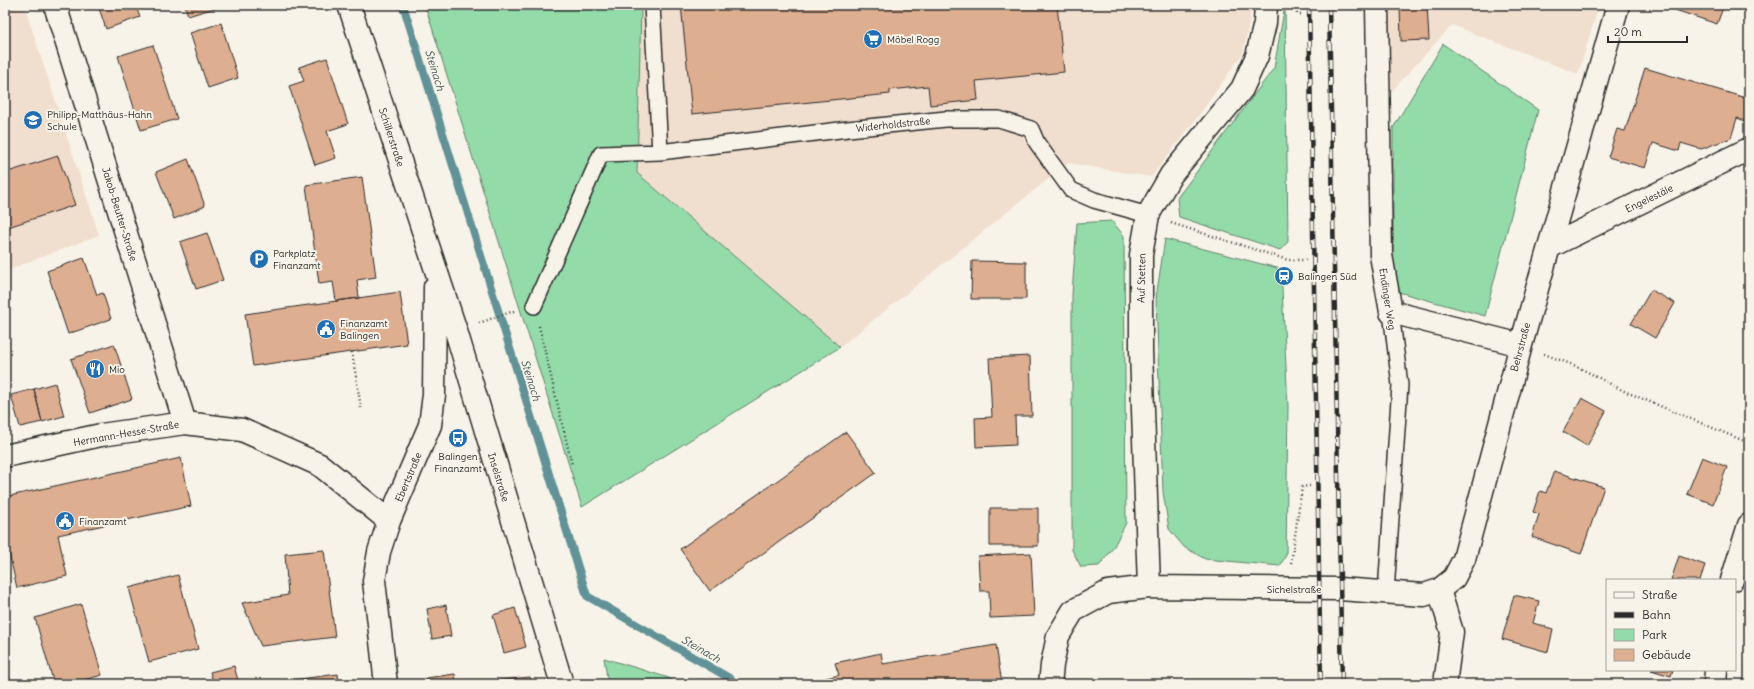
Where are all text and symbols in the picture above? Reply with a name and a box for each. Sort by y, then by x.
scale bar [1608,18,1687,44]
text: 20 m [1614,24,1642,39]
supermarket icon: Möbel Rogg [862,28,884,50]
place label: Möbel Rogg [887,33,939,46]
water label: Steinach [422,48,448,93]
street label: Schillerstraße [376,106,407,168]
place label: Philipp-Matthäus-Hahn Schule [47,108,152,133]
school or university icon: Philipp-Matthäus-Hahn Schule [22,109,44,131]
street label: Widerholdstraße [855,114,931,135]
street label: Jakob-Beutter-Straße [99,165,140,263]
street label: Engelestäle [1623,181,1675,216]
place label: Parkplatz Finanzamt [273,247,321,272]
parking icon: Parkplatz Finanzamt [248,248,270,270]
street label: Auf Stetten [1135,253,1148,303]
station icon: Balingen Süd [1273,265,1295,287]
street label: Endinger Weg [1376,267,1399,331]
place label: Balingen Süd [1298,270,1357,283]
place label: Finanzamt Balingen [340,317,388,342]
public building icon: Finanzamt Balingen [315,318,337,340]
street label: Behrstraße [1508,321,1533,373]
restaurant icon: Mio [84,358,106,380]
water label: Steinach [518,358,544,403]
place label: Mio [109,363,125,376]
street label: Hermann-Hesse-Straße [72,418,180,449]
bus stop icon: Balingen Finanzamt [447,427,469,449]
street label: Ebertstraße [392,450,425,504]
place label: Balingen Finanzamt [434,450,482,475]
street label: Inselstraße [485,451,512,503]
public building icon: Finanzamt [54,510,76,532]
place label: Finanzamt [79,515,127,528]
legend [1606,579,1736,671]
street label: Sichelstraße [1267,583,1321,596]
text: Straße [1642,587,1677,602]
text: Bahn [1642,607,1671,622]
text: Park [1642,627,1667,642]
water label: Steinach [679,632,723,666]
text: Gebäude [1642,647,1691,662]

